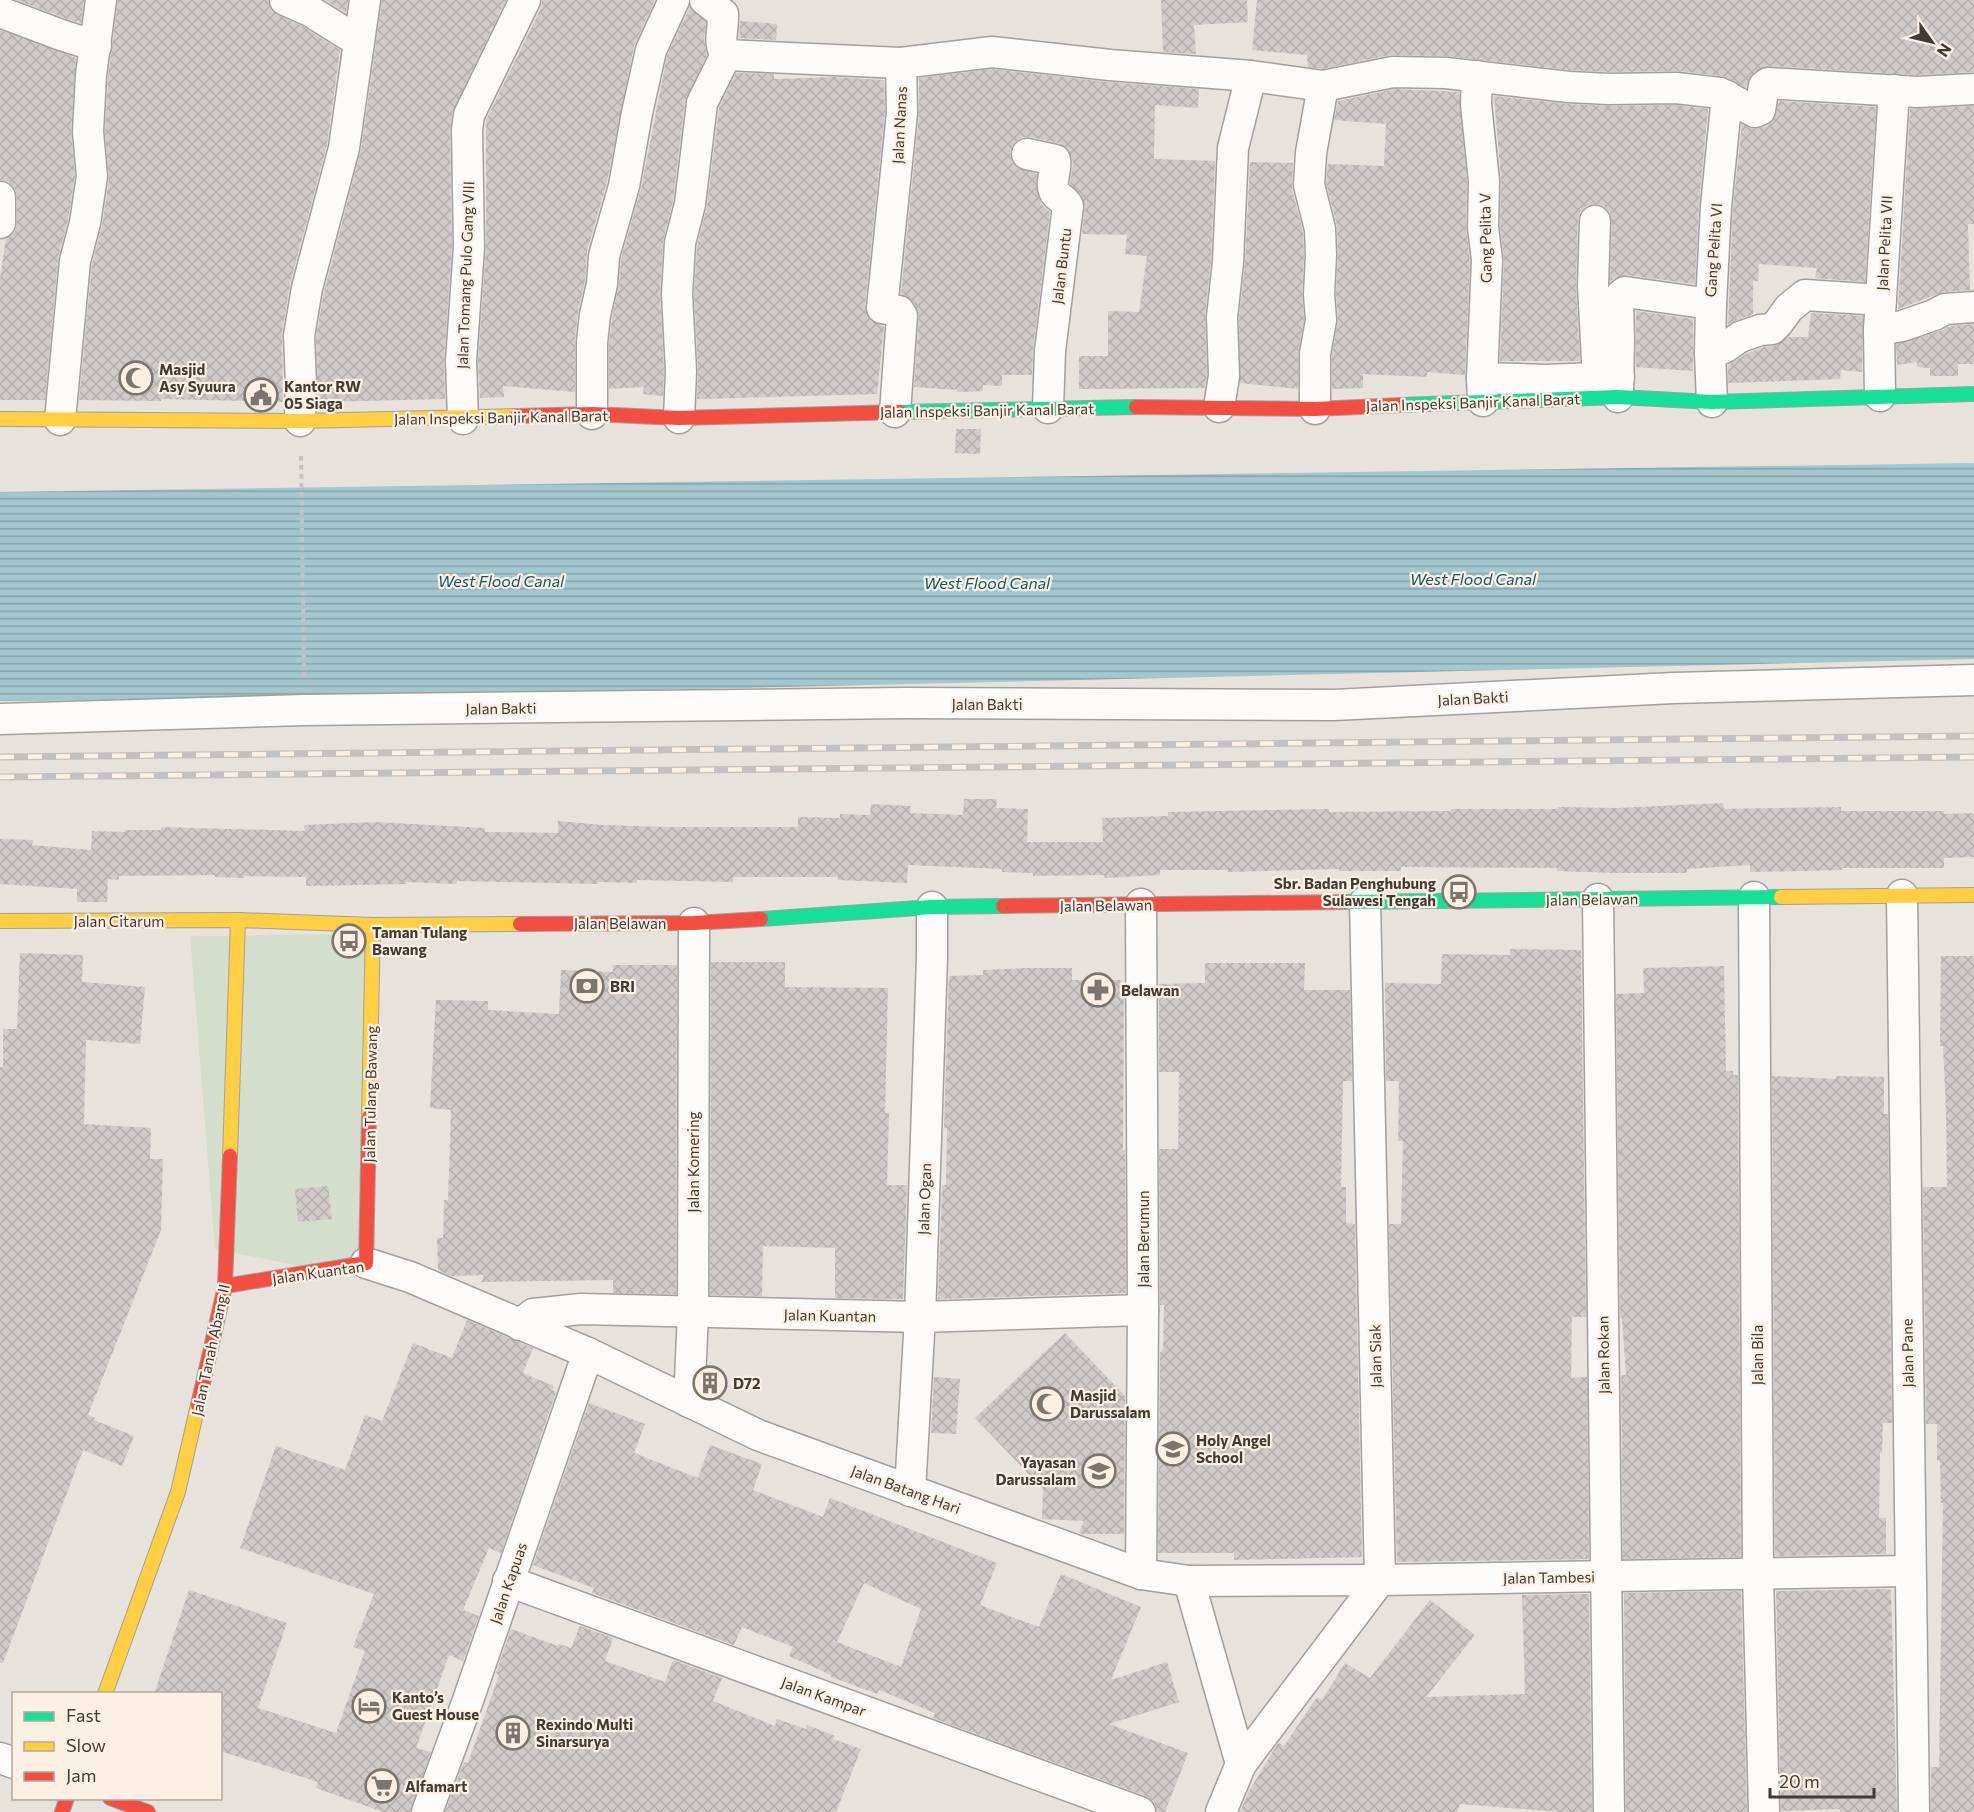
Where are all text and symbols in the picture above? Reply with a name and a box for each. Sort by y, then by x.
north arrow [1902,12,1962,72]
text: N [1934,40,1956,61]
street label: Jalan Nanas [888,86,910,164]
street label: Jalan Tomang Pulo Gang VIII [453,181,477,369]
street label: Gang Pelita V [1475,193,1495,283]
street label: Jalan Pelita VII [1873,195,1895,291]
street label: Gang Pelita VI [1701,202,1725,298]
street label: Jalan Buntu [1047,227,1075,305]
mosque icon: Masjid Asy Syuura [118,360,154,396]
place label: Masjid Asy Syuura [159,360,236,395]
public building icon: Kantor RW 05 Siaga [243,377,279,413]
place label: Kantor RW 05 Siaga [284,377,361,412]
street label: Jalan Inspeksi Banjir Kanal Barat [1366,389,1580,415]
street label: Jalan Inspeksi Banjir Kanal Barat [880,399,1094,421]
street label: Jalan Inspeksi Banjir Kanal Barat [394,406,608,428]
water label: West Flood Canal [1410,569,1537,588]
water label: West Flood Canal [438,571,565,590]
water label: West Flood Canal [924,573,1051,592]
street label: Jalan Bakti [1437,687,1509,709]
street label: Jalan Bakti [952,695,1023,713]
street label: Jalan Bakti [465,698,537,718]
place label: Sbr. Badan Penghubung Sulawesi Tengah [1274,874,1436,909]
bus stop icon: Sbr. Badan Penghubung Sulawesi Tengah [1441,874,1477,910]
street label: Jalan Belawan [1545,889,1639,909]
street label: Jalan Belawan [1059,895,1153,915]
street label: Jalan Citarum [74,912,164,930]
street label: Jalan Belawan [574,914,666,932]
bus stop icon: Taman Tulang Bawang [331,923,367,959]
place label: Taman Tulang Bawang [372,923,467,958]
bank icon: BRI [569,968,605,1004]
pharmacy icon: Belawan [1080,972,1116,1008]
place label: BRI [610,977,635,995]
place label: Belawan [1121,981,1180,999]
street label: Jalan Tulang Bawang [360,1025,380,1163]
street label: Jalan Komering [684,1111,702,1213]
street label: Jalan Ogan [914,1163,934,1235]
street label: Jalan Berumun [1134,1190,1152,1288]
street label: Jalan Kuantan [271,1257,365,1287]
street label: Jalan Tanah Abang II [187,1282,233,1418]
street label: Jalan Kuantan [784,1305,876,1325]
street label: Jalan Rokan [1593,1316,1613,1394]
street label: Jalan Pane [1897,1318,1917,1388]
street label: Jalan Siak [1365,1324,1385,1388]
street label: Jalan Bila [1748,1325,1766,1385]
building icon: D72 [692,1365,728,1401]
place label: D72 [733,1374,761,1392]
mosque icon: Masjid Darussalam [1029,1386,1065,1422]
place label: Masjid Darussalam [1070,1386,1151,1421]
school or university icon: Holy Angel School [1155,1431,1191,1467]
place label: Holy Angel School [1196,1431,1271,1466]
place label: Yayasan Darussalam [995,1453,1076,1488]
school or university icon: Yayasan Darussalam [1081,1453,1117,1489]
street label: Jalan Batang Hari [849,1461,963,1517]
street label: Jalan Kapuas [486,1540,530,1626]
street label: Jalan Tambesi [1503,1567,1595,1587]
street label: Jalan Kampar [779,1672,869,1720]
hotel icon: Kanto’s Guest House [351,1688,387,1724]
place label: Kanto’s Guest House [392,1688,479,1723]
legend [12,1692,222,1800]
text: Fast [66,1704,101,1726]
building icon: Rexindo Multi Sinarsurya [495,1715,531,1751]
place label: Rexindo Multi Sinarsurya [536,1715,633,1750]
text: Slow [66,1734,106,1756]
scale bar [1770,1761,1874,1799]
text: Jam [66,1764,96,1786]
supermarket icon: Alfamart [364,1768,400,1804]
text: 20 m [1779,1770,1820,1792]
place label: Alfamart [405,1777,467,1795]

